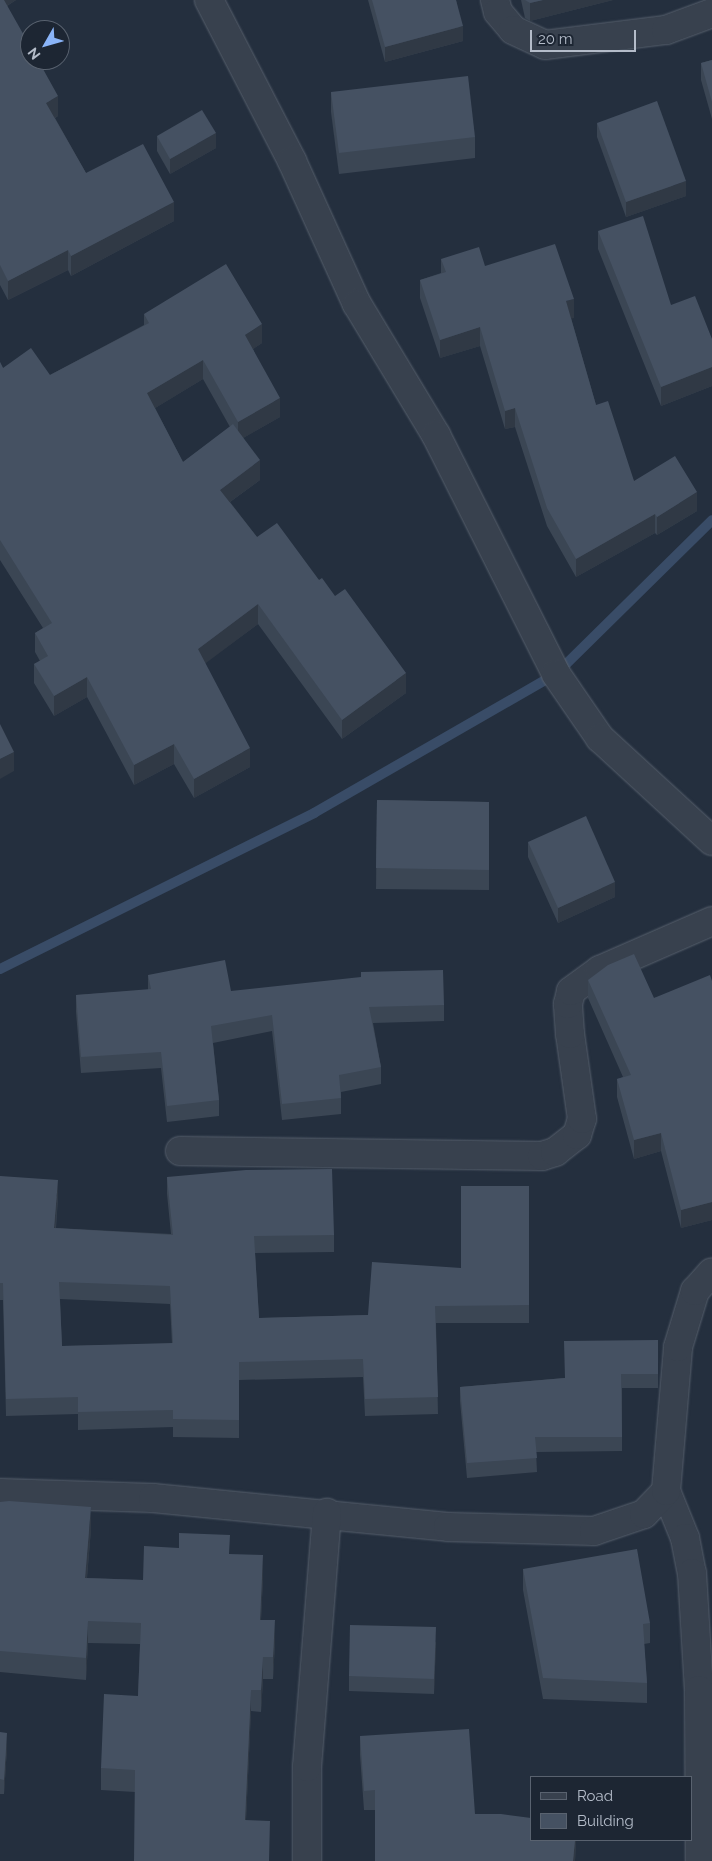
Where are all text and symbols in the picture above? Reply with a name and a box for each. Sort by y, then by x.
north arrow [20,20,70,70]
scale bar [532,20,638,52]
text: 20 m [538,30,573,48]
text: N [24,44,44,63]
legend [530,1776,692,1841]
text: Road [577,1787,613,1805]
text: Building [577,1812,634,1830]

